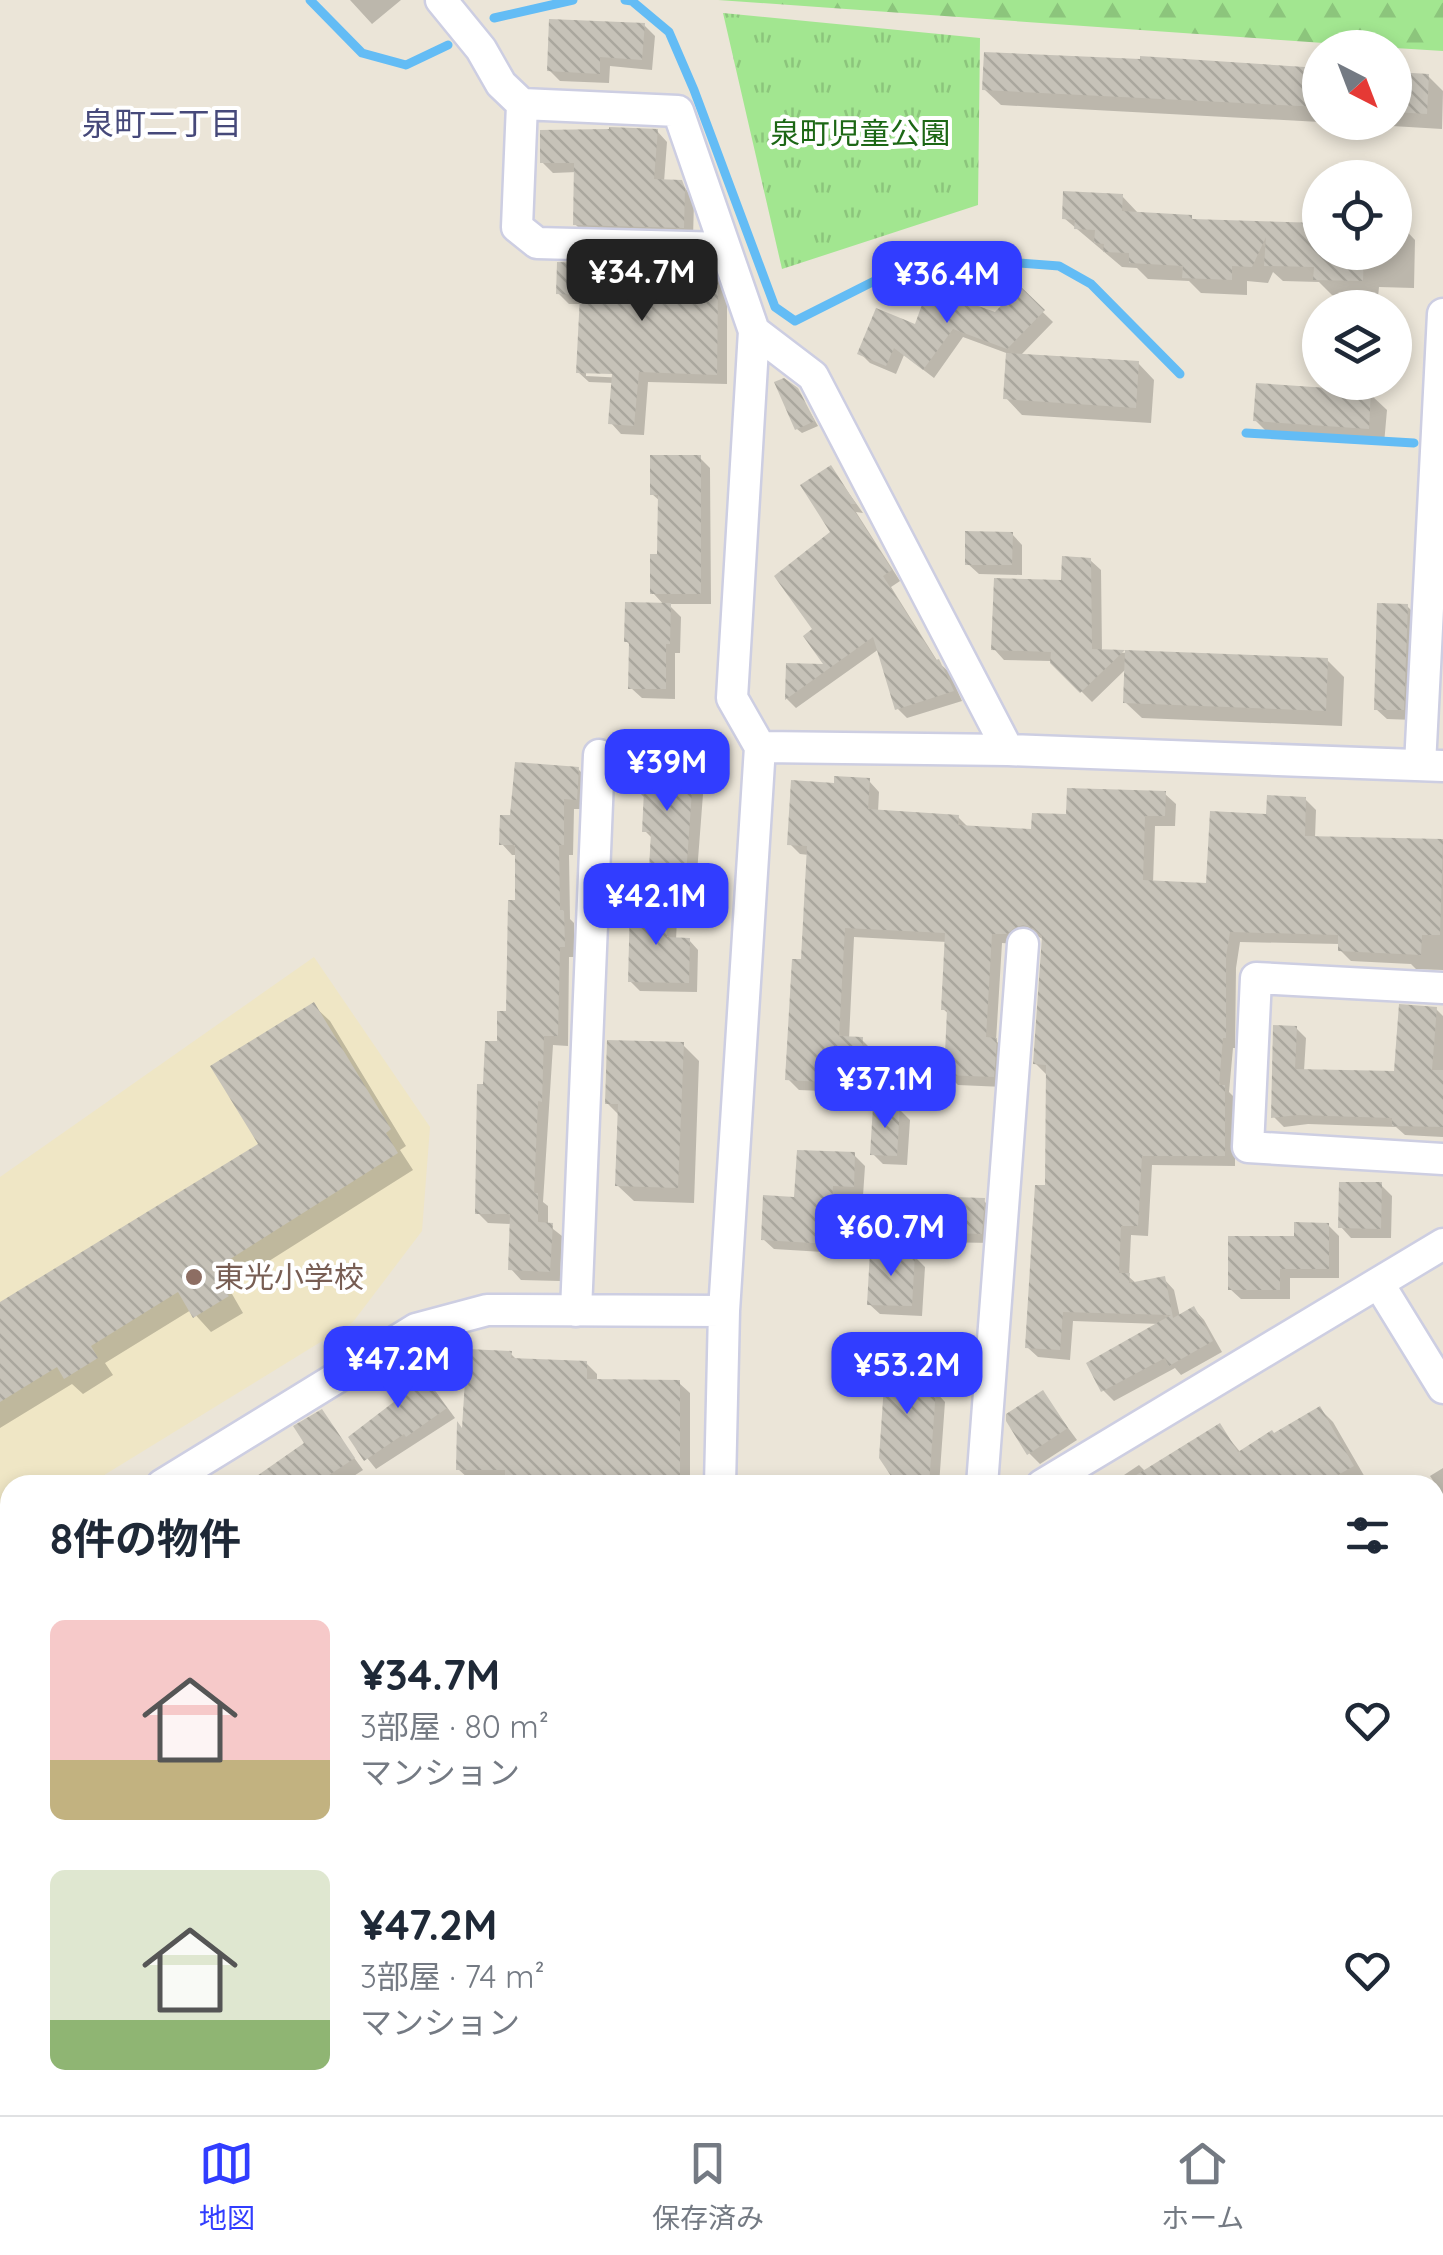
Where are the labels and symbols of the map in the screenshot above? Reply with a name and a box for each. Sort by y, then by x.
north arrow [1302,30,1412,140]
district label: 泉町二丁目 [82,103,242,143]
park label: 泉町児童公園 [770,114,950,152]
pin: ¥34.7M [561,239,723,324]
pin: ¥36.4M [866,241,1028,326]
pin: ¥39M [608,729,726,814]
pin: ¥42.1M [575,863,737,948]
pin: ¥37.1M [804,1046,966,1131]
pin: ¥60.7M [810,1194,972,1279]
place label: 東光小学校 [214,1258,364,1296]
marker: 東光小学校 [183,1266,205,1288]
pin: ¥47.2M [317,1326,479,1411]
pin: ¥53.2M [826,1332,988,1417]

